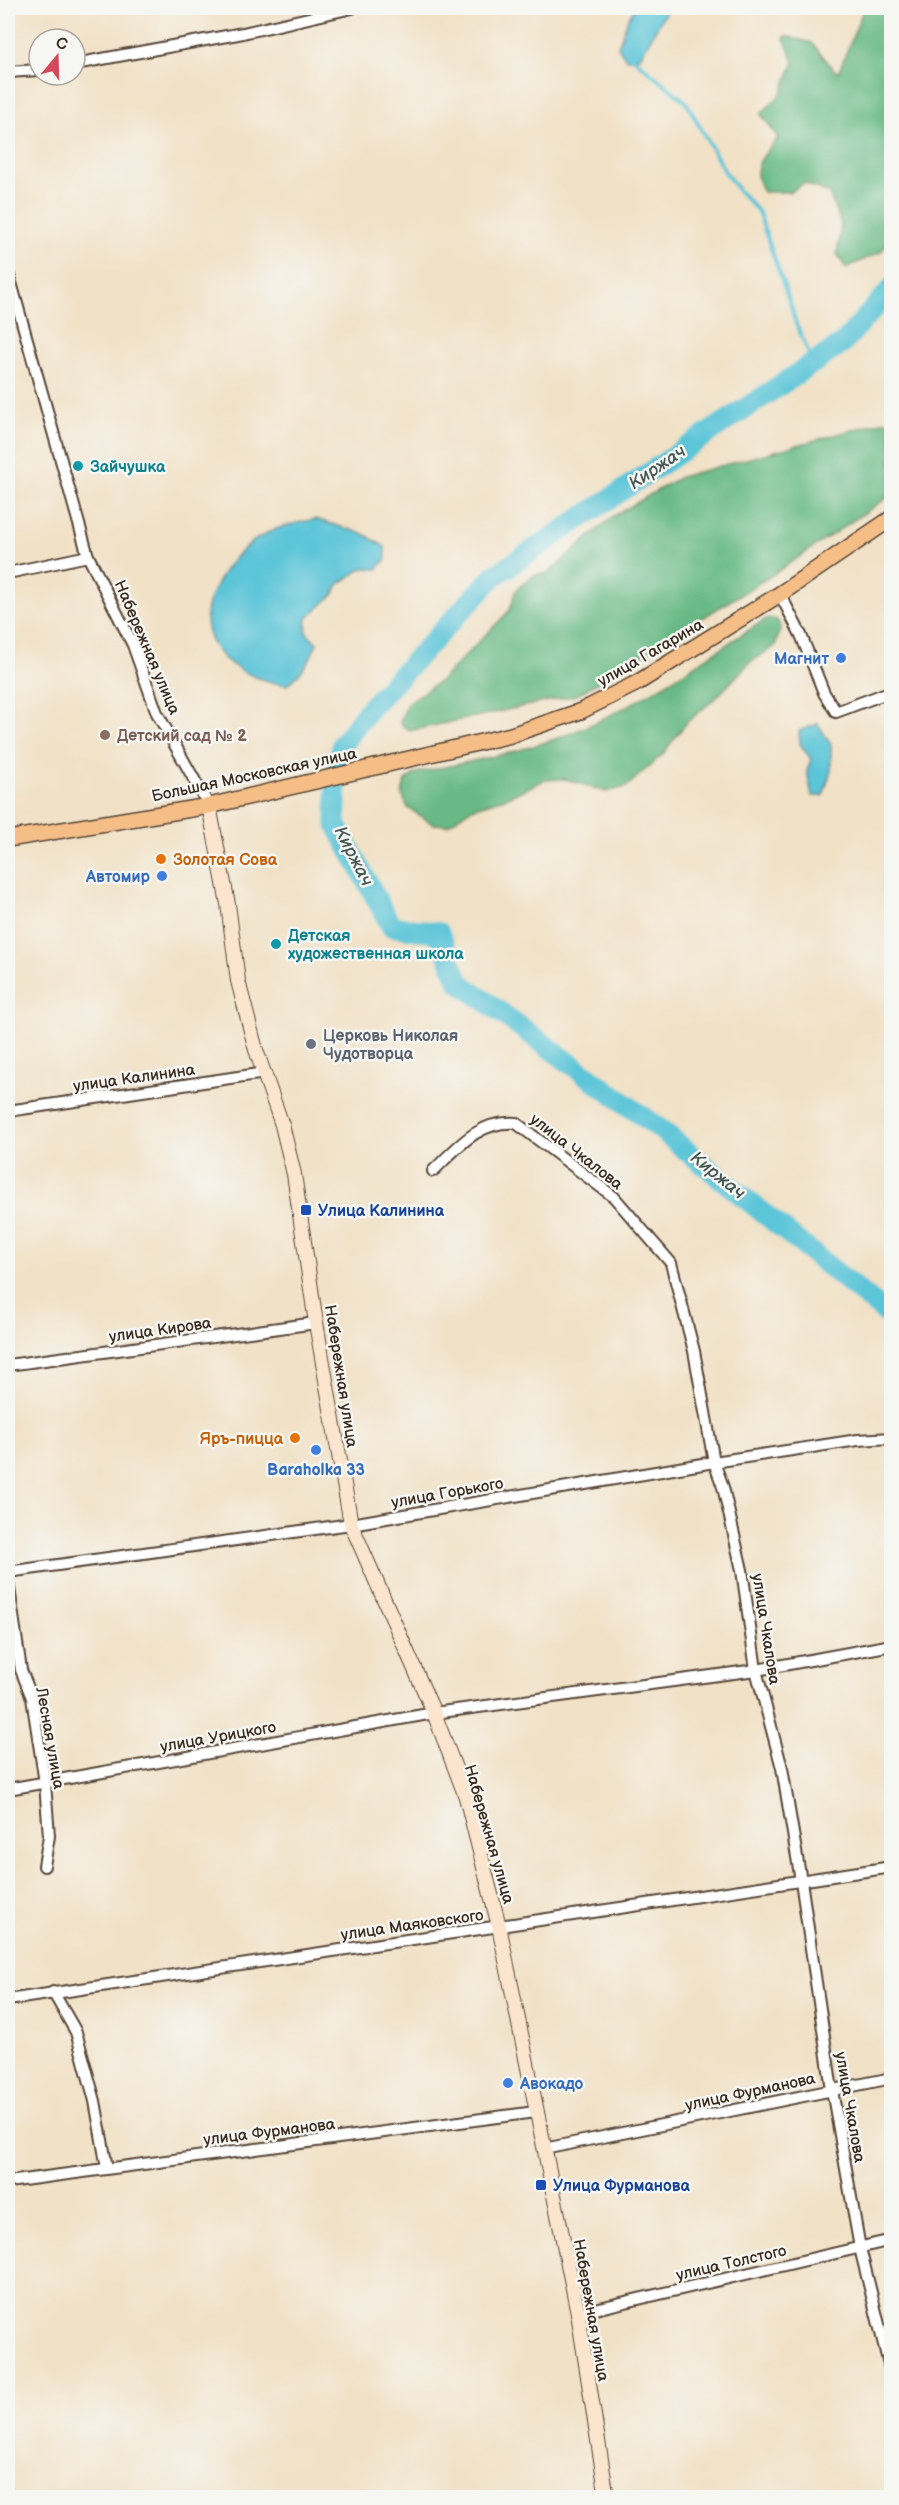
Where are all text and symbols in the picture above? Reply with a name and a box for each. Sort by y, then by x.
north arrow [27,27,87,87]
text: С [53,33,70,55]
water label: Киржач [625,441,690,494]
place label: Зайчушка [90,458,166,477]
marker: Зайчушка [71,459,85,473]
street label: Набережная улица [110,578,184,718]
street label: улица Гагарина [595,615,707,691]
place label: Магнит [774,650,829,669]
marker: Магнит [834,651,848,665]
place label: Детский сад № 2 [117,727,247,746]
marker: Детский сад № 2 [98,728,112,742]
street label: Большая Московская улица [150,744,359,806]
water label: Киржач [330,823,378,890]
place label: Золотая Сова [173,851,278,870]
marker: Золотая Сова [154,852,168,866]
place label: Автомир [85,868,151,887]
marker: Автомир [155,869,169,883]
place label: Детская художественная школа [288,927,464,964]
marker: Детская художественная школа [269,937,283,951]
place label: Церковь Николая Чудотворца [323,1027,458,1064]
marker: Церковь Николая Чудотворца [304,1037,318,1051]
street label: улица Калинина [72,1060,197,1096]
street label: улица Чкалова [526,1110,627,1195]
water label: Киржач [686,1147,749,1204]
place label: Улица Калинина [318,1202,445,1221]
marker: Улица Калинина [299,1203,313,1217]
street label: Набережная улица [320,1304,361,1449]
street label: улица Кирова [108,1314,213,1347]
place label: Яръ-пицца [199,1430,284,1449]
marker: Яръ-пицца [288,1431,302,1445]
marker: Baraholka 33 [309,1443,323,1457]
place label: Baraholka 33 [267,1461,365,1480]
street label: улица Горького [390,1474,505,1513]
street label: улица Чкалова [747,1572,784,1687]
street label: Лесная улица [31,1685,68,1791]
street label: улица Урицкого [159,1718,278,1757]
street label: Набережная улица [460,1763,518,1907]
street label: улица Маяковского [340,1906,485,1945]
street label: улица Чкалова [830,2050,869,2165]
street label: улица Фурманова [683,2069,818,2116]
place label: Авокадо [519,2075,584,2094]
marker: Авокадо [501,2076,515,2090]
street label: улица Фурманова [202,2115,337,2150]
place label: Улица Фурманова [553,2177,690,2196]
marker: Улица Фурманова [534,2178,548,2192]
street label: Набережная улица [569,2238,612,2383]
street label: улица Толстого [674,2242,788,2285]

